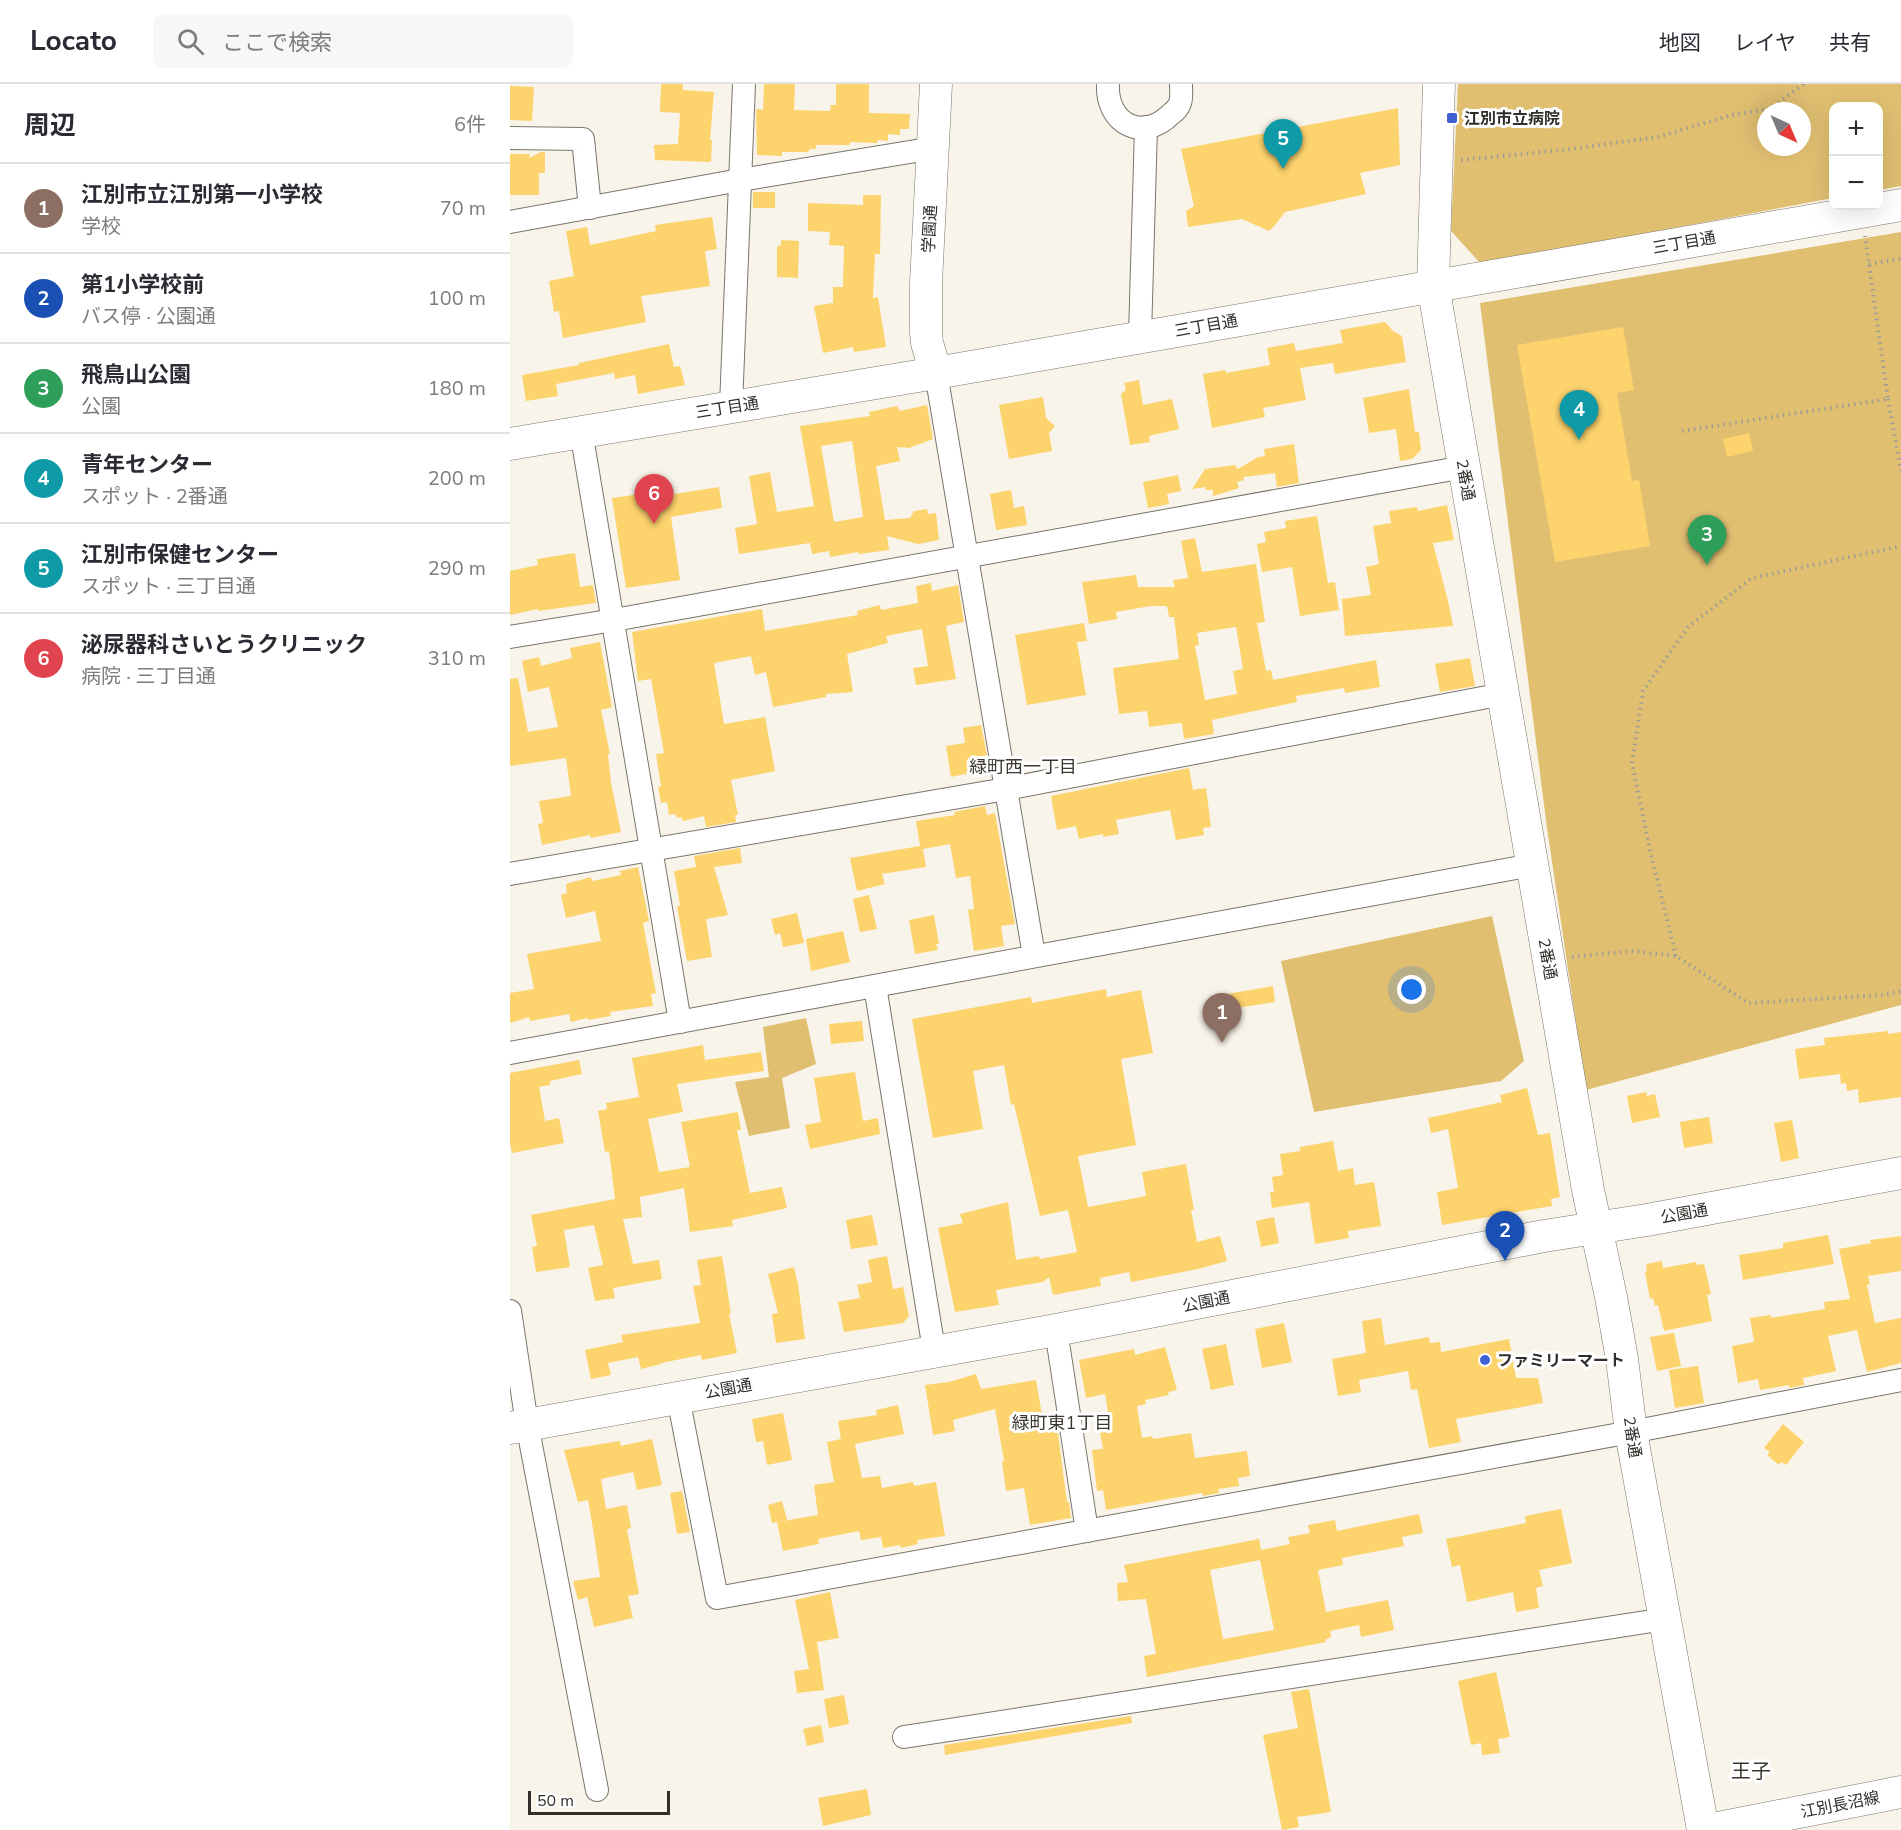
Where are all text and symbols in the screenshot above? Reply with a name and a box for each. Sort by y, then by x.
search box [153,14,573,68]
text: Locato [30,22,117,60]
icon: search [174,25,207,58]
text: ここで検索 [222,28,332,58]
text: 地図 [1659,29,1701,57]
text: レイヤ [1734,29,1796,57]
text: 共有 [1829,29,1871,57]
north arrow [1757,102,1811,156]
map controls [1829,102,1883,210]
button: + [1829,102,1883,156]
text: 周辺 [24,108,76,143]
place label: 江別市立病院 [1464,108,1560,130]
text: 6件 [454,111,486,138]
marker: 江別市立病院 [1445,111,1459,125]
pin: 5 [1264,120,1302,169]
button: − [1829,156,1883,210]
text: 江別市立江別第一小学校 [81,180,323,210]
text: 1 [38,195,50,222]
text: 70 m [440,195,486,222]
street label: 学園通 [918,205,942,254]
text: 学校 [81,213,121,240]
street label: 三丁目通 [1651,227,1718,259]
text: 第1小学校前 [81,270,204,300]
text: 2 [38,285,50,312]
text: 100 m [428,285,486,312]
text: バス停 · 公園通 [81,303,216,330]
street label: 三丁目通 [1173,310,1240,342]
text: 飛鳥山公園 [81,360,191,390]
text: 3 [38,375,50,402]
text: 180 m [428,375,486,402]
pin: 4 [1560,390,1598,440]
street label: 三丁目通 [694,392,760,424]
text: 公園 [81,393,121,420]
text: 青年センター [81,450,213,480]
street label: 2番通 [1451,458,1479,503]
text: 4 [38,465,50,492]
text: 200 m [428,465,486,492]
pin: 6 [634,474,674,524]
text: スポット · 2番通 [81,483,228,510]
pin: 3 [1688,516,1726,565]
text: 江別市保健センター [81,540,279,570]
text: 5 [38,555,50,582]
text: 290 m [428,555,486,582]
text: スポット · 三丁目通 [81,573,256,600]
text: 泌尿器科さいとうクリニック [81,630,367,660]
text: 6 [38,645,50,672]
text: 310 m [428,645,486,672]
text: 病院 · 三丁目通 [81,663,216,690]
district label: 緑町西一丁目 [969,755,1077,779]
street label: 2番通 [1533,937,1561,982]
your location [1397,975,1426,1004]
pin: 1 [1202,994,1242,1043]
street label: 公園通 [1659,1199,1710,1229]
pin: 2 [1486,1212,1524,1261]
street label: 公園通 [1181,1287,1232,1317]
place label: ファミリーマート [1497,1350,1625,1372]
marker: ファミリーマート [1478,1353,1492,1367]
street label: 公園通 [703,1374,754,1404]
district label: 緑町東1丁目 [1012,1411,1112,1435]
street label: 2番通 [1618,1415,1646,1459]
district label: 王子 [1731,1758,1771,1785]
street label: 江別長沼線 [1799,1787,1882,1823]
scale bar [528,1788,670,1816]
text: 50 m [537,1790,574,1812]

